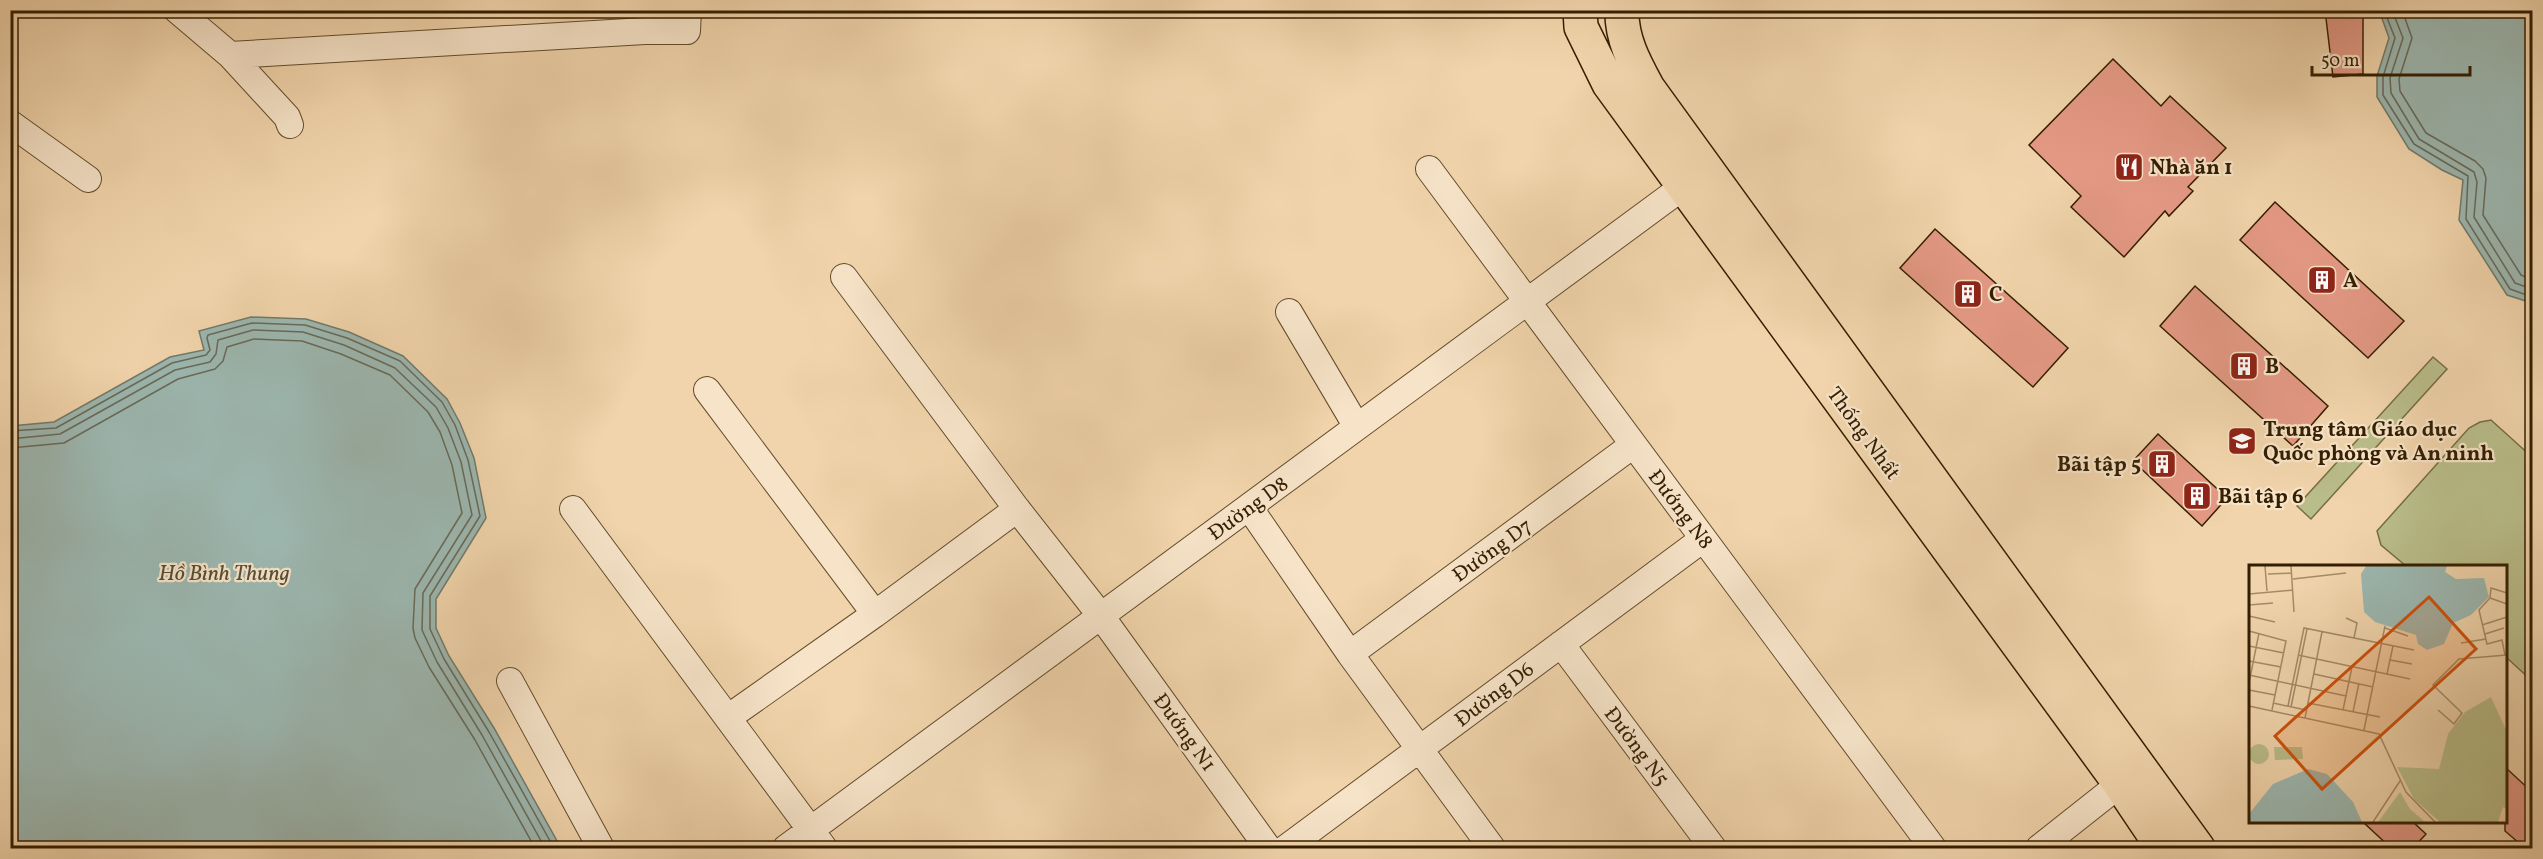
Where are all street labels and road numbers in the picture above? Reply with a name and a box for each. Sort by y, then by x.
street label: Thống Nhất [1819,381,1906,486]
street label: Đướng N8 [1640,464,1719,556]
street label: Đường D8 [1203,470,1295,548]
street label: Đường D7 [1447,512,1539,590]
street label: Đường D6 [1449,656,1541,735]
street label: Đướng N1 [1145,688,1222,778]
street label: Đường N5 [1596,701,1675,793]

